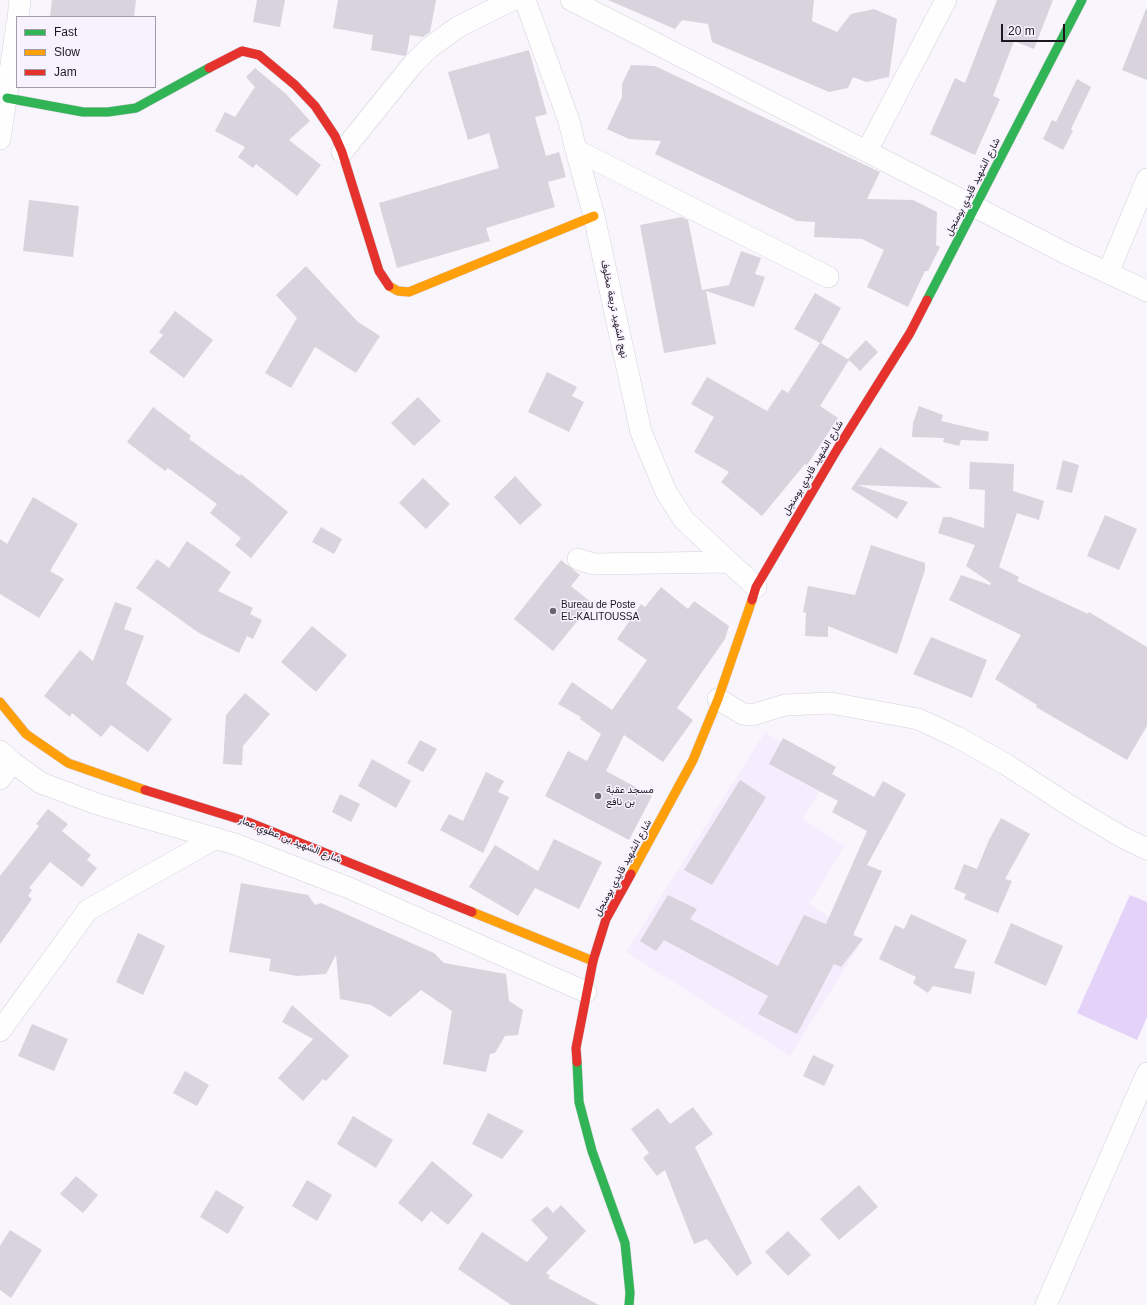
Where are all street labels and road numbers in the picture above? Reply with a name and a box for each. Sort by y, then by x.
street label: شارع الشهيد قايدي بومنجل [943,136,1003,238]
street label: نهج الشهيد تريعة مخلوف [598,259,630,359]
street label: شارع الشهيد قايدي بومنجل [780,418,846,518]
street label: شارع الشهيد بن عطوي عمار [237,814,343,866]
street label: شارع الشهيد قايدي بومنجل [591,818,655,918]

